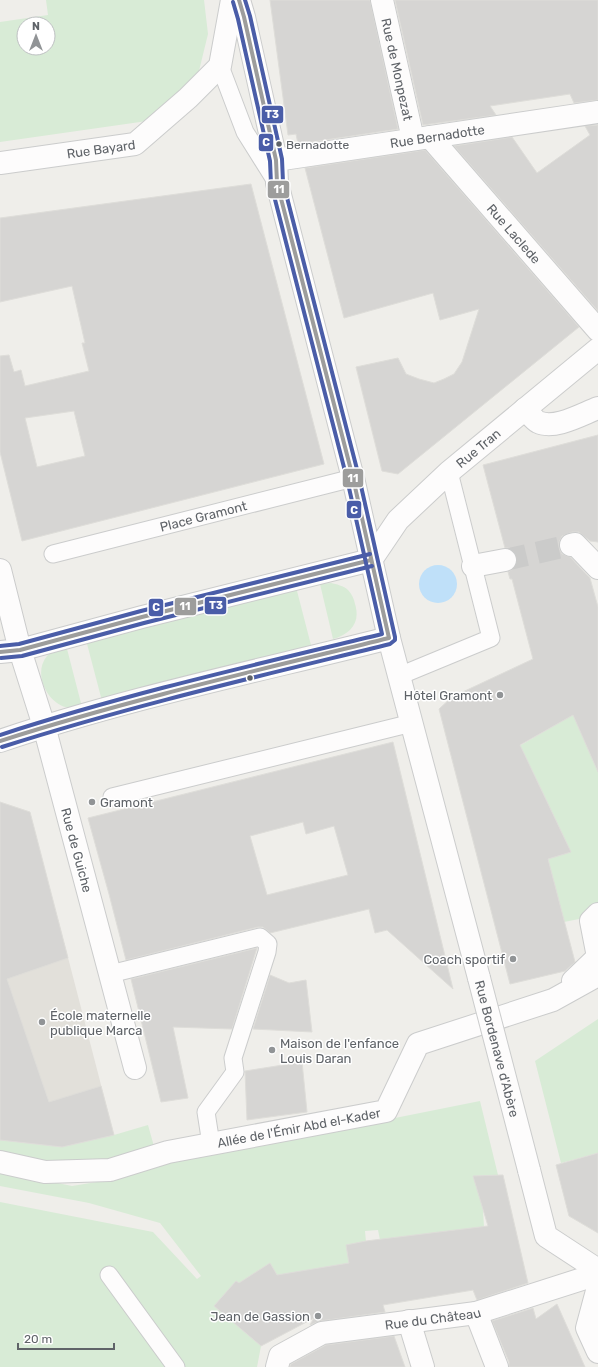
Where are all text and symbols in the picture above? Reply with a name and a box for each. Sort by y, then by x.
north arrow [16,16,56,56]
street label: Rue de Monpezat [378,17,416,122]
text: N [32,20,40,33]
line badge: T3 [261,105,284,124]
text: T3 [265,108,279,121]
street label: Rue Bernadotte [389,122,486,151]
line badge: C [258,133,274,152]
text: C [262,136,270,149]
street label: Rue Bayard [66,137,136,162]
place label: Bernadotte [286,138,350,152]
marker: Bernadotte [274,139,284,149]
line badge: 11 [267,180,290,199]
text: 11 [274,183,284,196]
street label: Rue Laclede [484,201,544,267]
street label: Rue Tran [453,426,504,471]
line badge: 11 [342,468,364,488]
text: 11 [348,472,358,485]
street label: Place Gramont [158,498,248,535]
line badge: C [346,500,362,519]
text: C [350,504,358,517]
line badge: T3 [204,596,227,615]
line badge: 11 [174,597,197,616]
line badge: C [148,598,164,617]
text: T3 [209,599,223,612]
text: 11 [180,600,190,613]
text: C [152,601,160,614]
unlabelled marker [245,673,255,683]
place label: Hôtel Gramont [404,688,492,703]
marker: Hôtel Gramont [495,690,505,700]
place label: Gramont [100,795,153,810]
marker: Gramont [87,797,97,807]
street label: Rue de Guiche [58,806,95,894]
place label: Coach sportif [423,952,505,967]
marker: Coach sportif [508,954,518,964]
street label: Rue Bordenave d'Abère [472,979,522,1119]
place label: École maternelle publique Marca [50,1008,151,1038]
marker: École maternelle publique Marca [37,1017,47,1027]
place label: Maison de l'enfance Louis Daran [280,1036,399,1066]
marker: Maison de l'enfance Louis Daran [267,1045,277,1055]
street label: Allée de l'Émir Abd el-Kader [216,1105,382,1151]
street label: Rue du Château [384,1305,483,1333]
place label: Jean de Gassion [210,1309,310,1324]
marker: Jean de Gassion [313,1311,323,1321]
scale bar [18,1325,114,1351]
text: 20 m [24,1332,52,1346]

